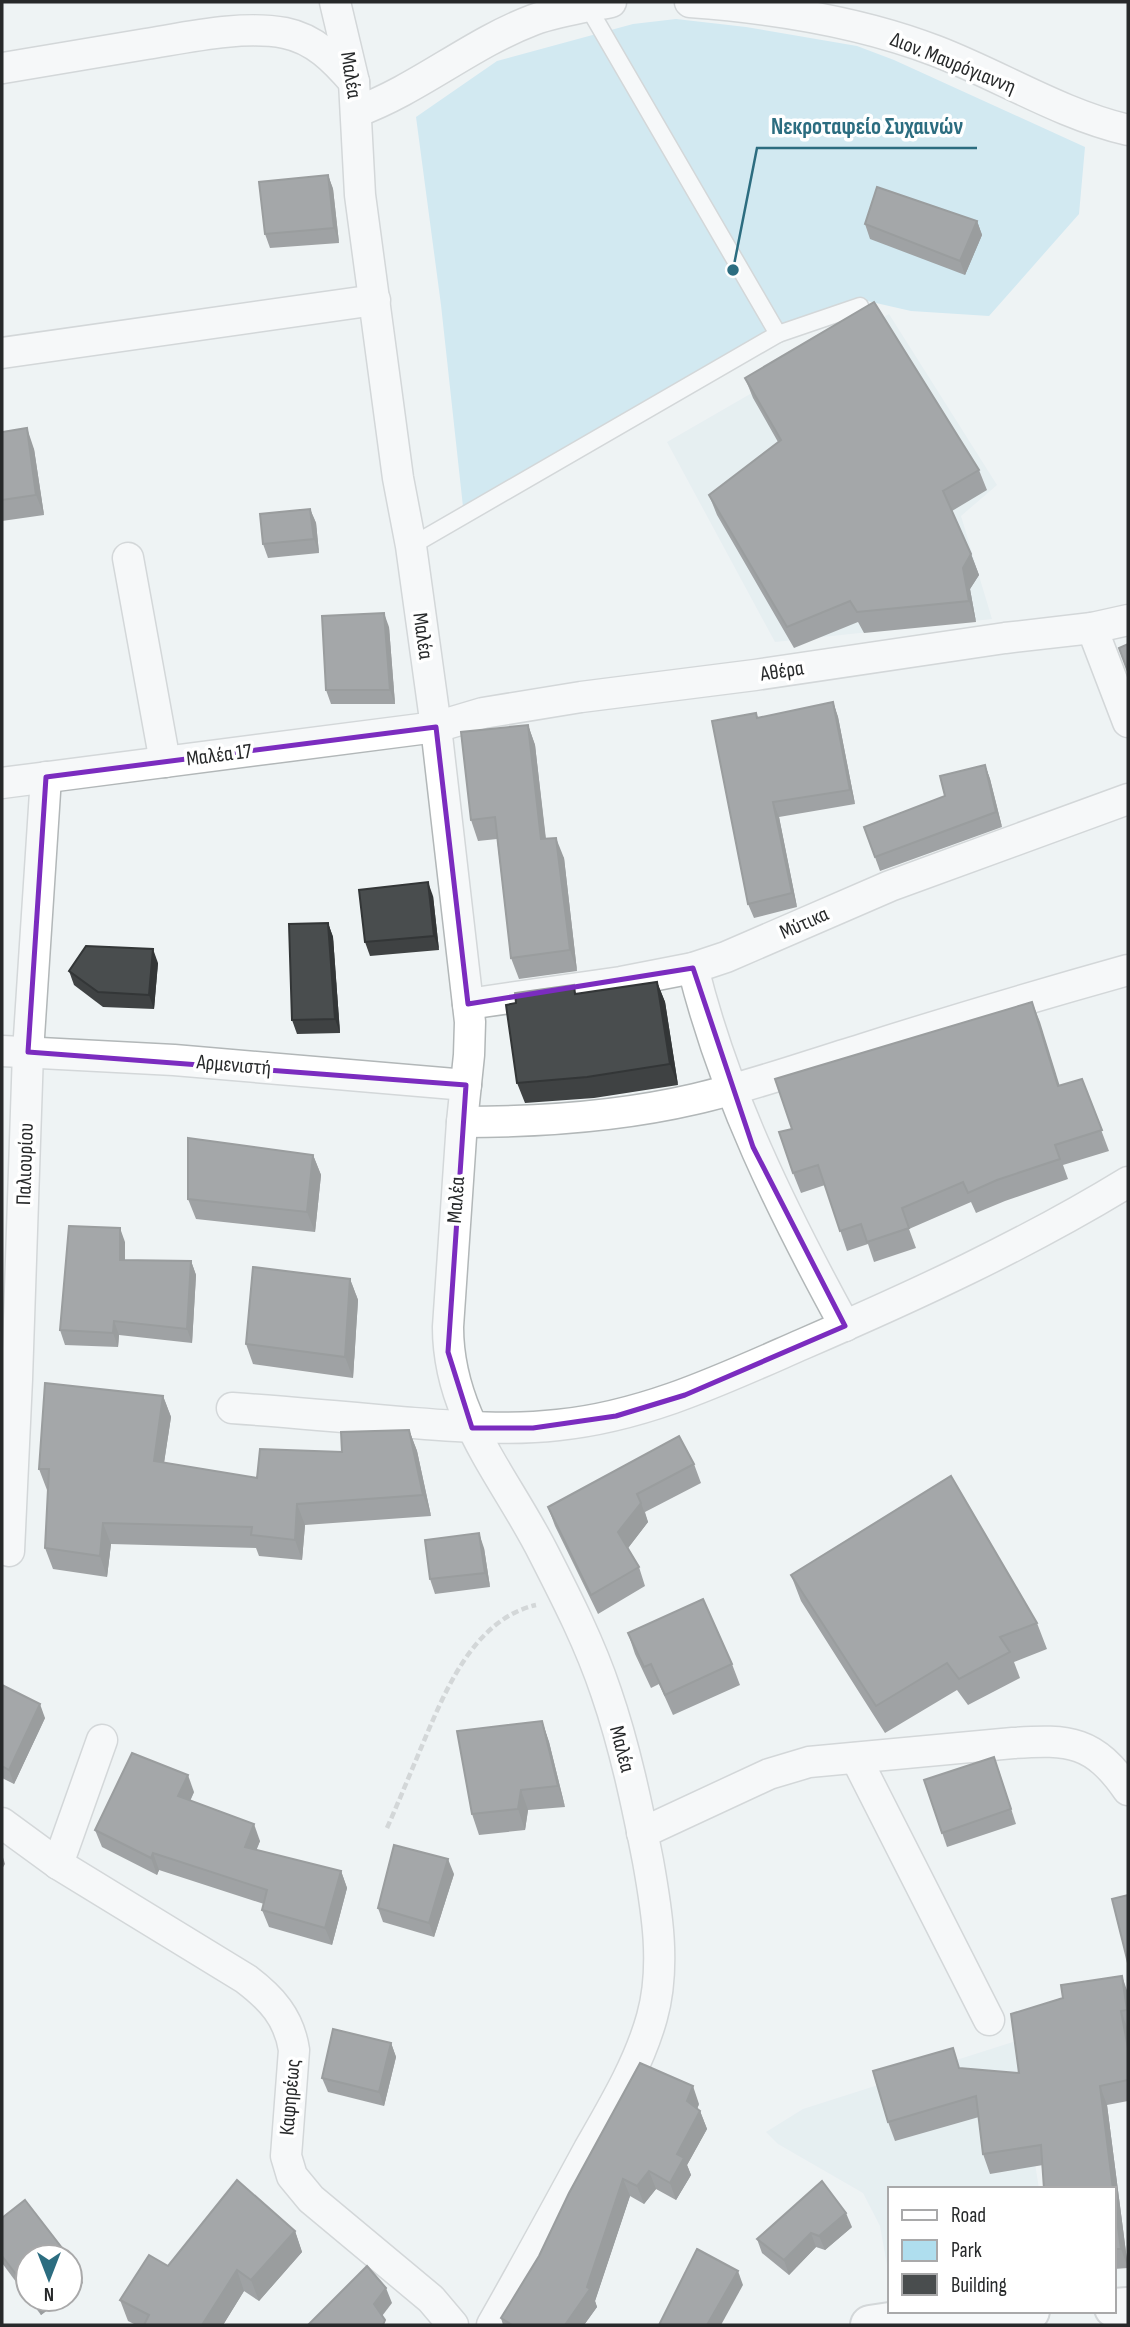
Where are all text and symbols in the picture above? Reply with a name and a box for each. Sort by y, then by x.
street label: Διον. Μαυρόγιαννη [887,27,1019,99]
street label: Μαλέα [335,50,367,100]
callout: Νεκροταφείο Συχαινών [757,104,977,148]
text: Νεκροταφείο Συχαινών [771,113,963,141]
street label: Μαλέα [407,611,439,661]
street label: Αθέρα [758,655,806,687]
street label: Μαλέα 17 [185,739,254,771]
street label: Μύτικα [776,901,832,945]
street label: Αρμενιστή [195,1049,272,1081]
street label: Παλιουρίου [11,1122,39,1206]
street label: Μαλέα [442,1176,470,1224]
street label: Μαλέα [604,1723,640,1775]
street label: Καφηρέως [274,2058,306,2136]
legend [888,2187,1116,2313]
text: Road [951,2203,986,2228]
text: Park [951,2238,982,2263]
north arrow [14,2243,84,2313]
text: Building [951,2273,1007,2298]
text: N [44,2282,54,2305]

